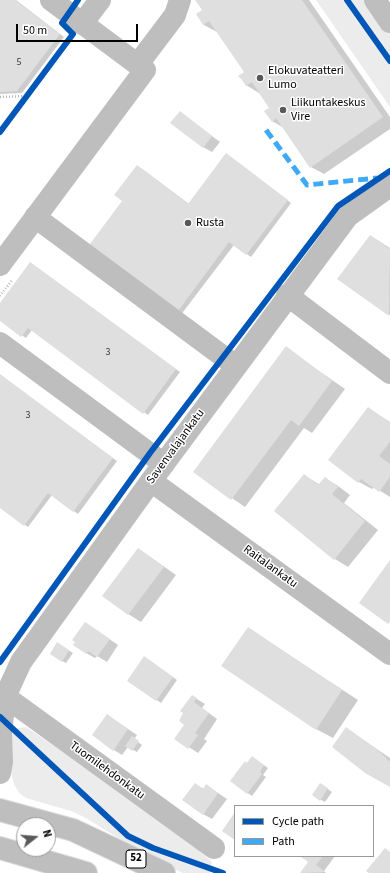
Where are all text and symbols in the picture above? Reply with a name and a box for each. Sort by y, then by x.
scale bar [18,16,140,42]
text: 50 m [23,22,47,39]
house number: 5 [17,57,21,69]
place label: Elokuvateatteri Lumo [268,64,344,92]
marker: Elokuvateatteri Lumo [255,73,265,83]
place label: Liikuntakeskus Vire [291,96,365,124]
marker: Liikuntakeskus Vire [278,105,288,115]
place label: Rusta [196,216,224,230]
marker: Rusta [183,218,193,228]
house number: 3 [106,347,110,359]
street label: Savenvalajankatu [144,407,208,487]
house number: 3 [26,410,30,422]
street label: Raitalankatu [240,542,300,592]
street label: Tuomilehdonkatu [67,739,147,803]
legend [234,805,374,857]
text: Cycle path [272,813,324,830]
north arrow [16,817,56,857]
text: N [39,828,55,839]
text: Path [272,833,295,850]
road number: 52 [126,850,146,868]

